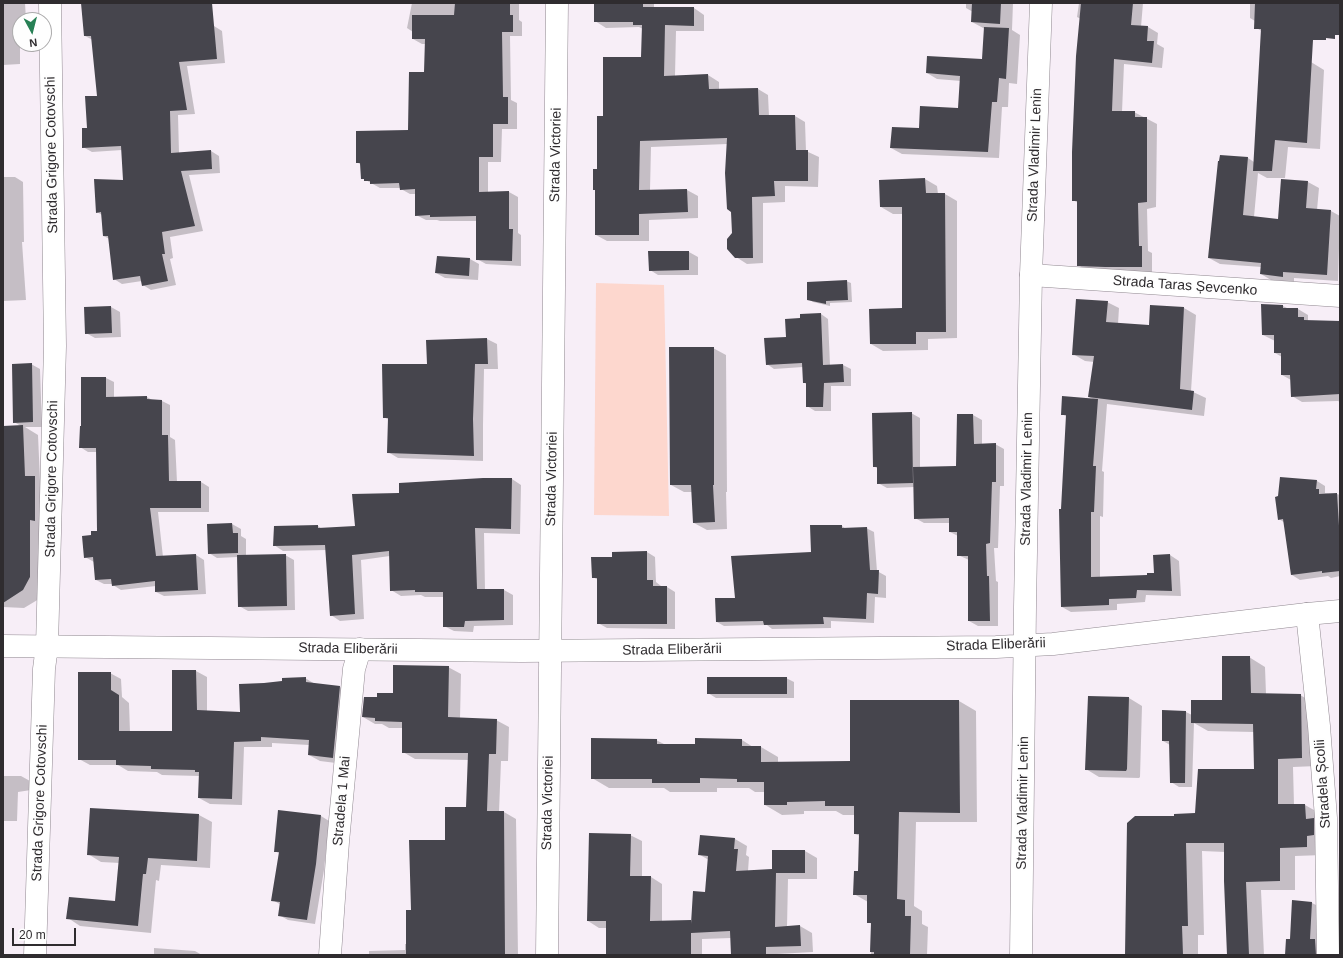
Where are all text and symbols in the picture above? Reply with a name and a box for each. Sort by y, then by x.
north arrow [12,12,52,52]
text: N [29,36,38,49]
street label: Strada Grigore Cotovschi [42,76,62,234]
street label: Strada Vladimir Lenin [1024,88,1046,222]
street label: Strada Victoriei [547,108,565,202]
street label: Strada Taras Șevcenko [1112,273,1258,299]
street label: Strada Grigore Cotovschi [42,400,62,558]
street label: Strada Vladimir Lenin [1017,412,1037,546]
street label: Strada Victoriei [543,432,561,526]
street label: Strada Eliberării [946,635,1046,655]
street label: Strada Eliberării [298,640,398,658]
street label: Strada Eliberării [622,641,722,659]
street label: Strada Grigore Cotovschi [29,724,51,882]
street label: Strada Vladimir Lenin [1013,736,1033,870]
street label: Stradela Școlii [1311,739,1335,829]
street label: Stradela 1 Mai [330,755,354,847]
street label: Strada Victoriei [539,756,557,850]
scale bar [14,920,78,946]
text: 20 m [19,928,46,942]

